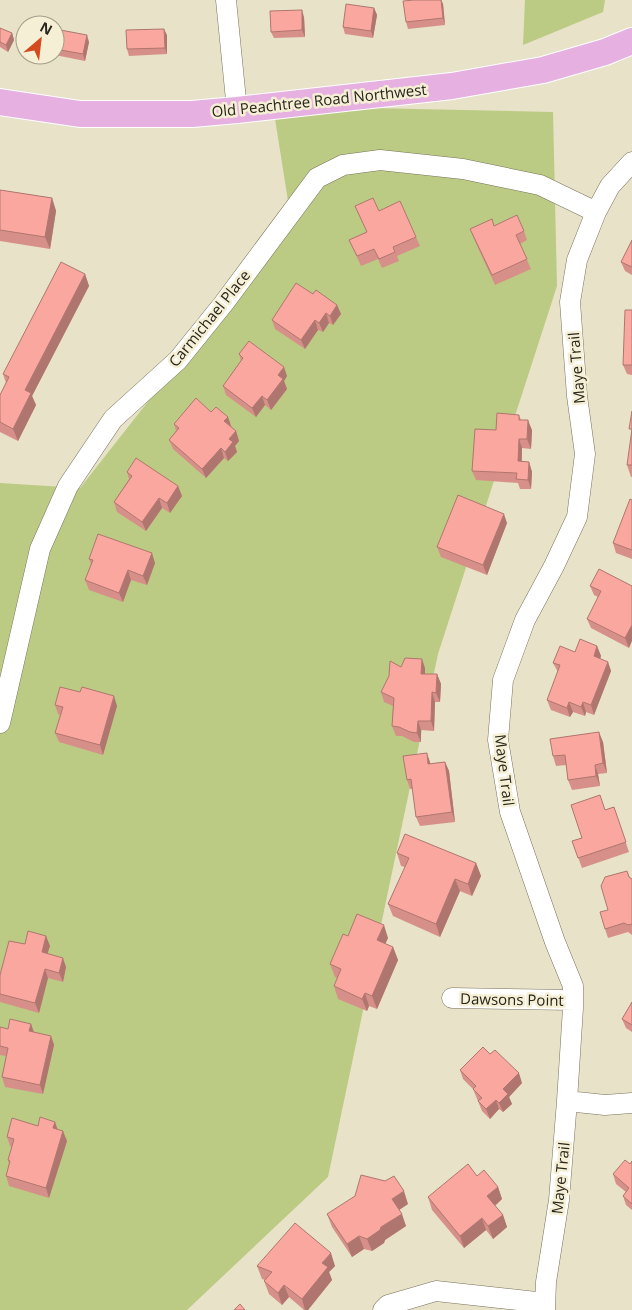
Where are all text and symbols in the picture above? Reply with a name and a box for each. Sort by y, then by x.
north arrow [15,15,65,65]
text: N [37,17,56,39]
street label: Old Peachtree Road Northwest [210,79,428,121]
street label: Carmichael Place [164,265,254,371]
street label: Maye Trail [563,331,589,405]
street label: Maye Trail [491,733,519,807]
street label: Dawsons Point [460,988,564,1010]
street label: Maye Trail [546,1141,574,1215]

